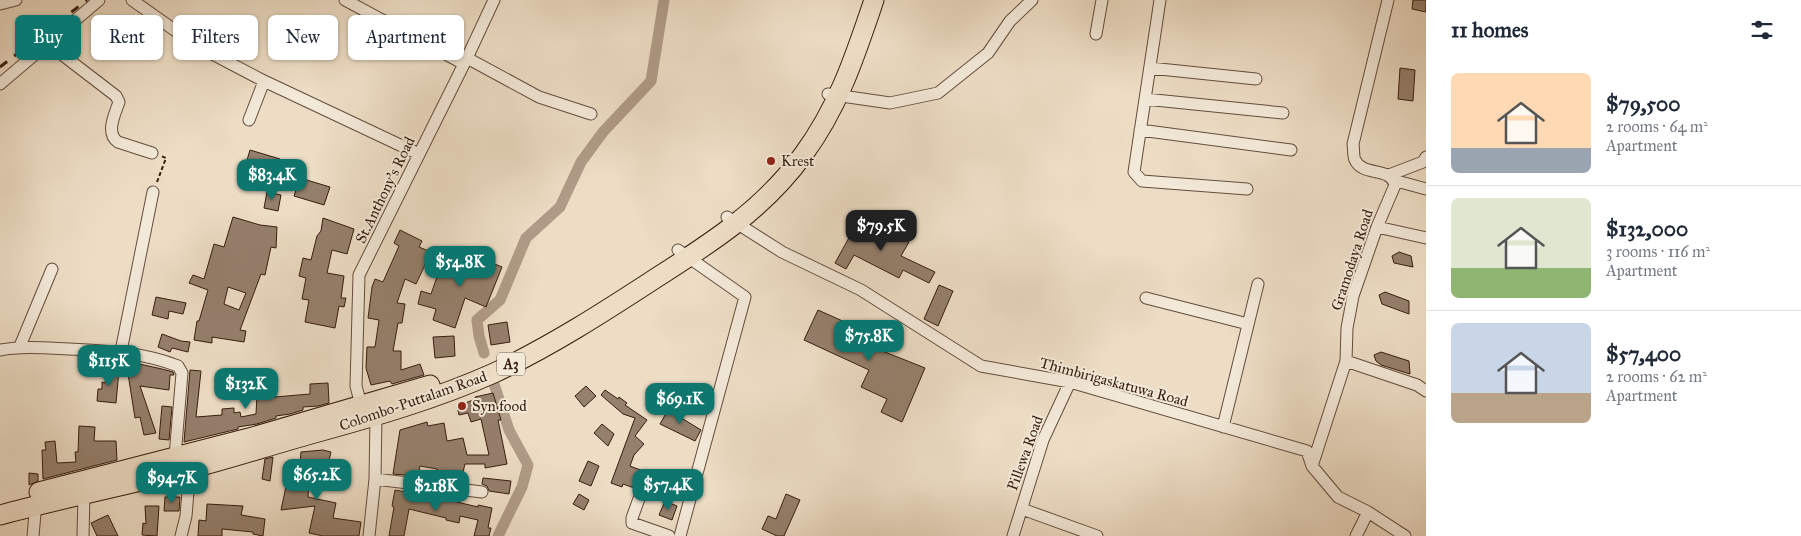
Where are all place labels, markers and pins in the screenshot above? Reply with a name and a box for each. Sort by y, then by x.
place label: Krest [781,152,815,170]
marker: Krest [765,155,777,167]
pin: $83.4K [231,158,313,201]
pin: $79.5K [840,210,922,252]
pin: $54.8K [419,246,501,288]
pin: $75.8K [828,320,910,362]
pin: $115K [74,344,144,387]
pin: $132K [211,368,281,410]
pin: $69.1K [639,382,721,425]
place label: Syn food [472,397,527,415]
marker: Syn food [456,400,468,412]
pin: $65.2K [276,458,358,501]
pin: $94.7K [131,462,213,504]
pin: $57.4K [627,468,709,511]
pin: $218K [401,470,471,512]

